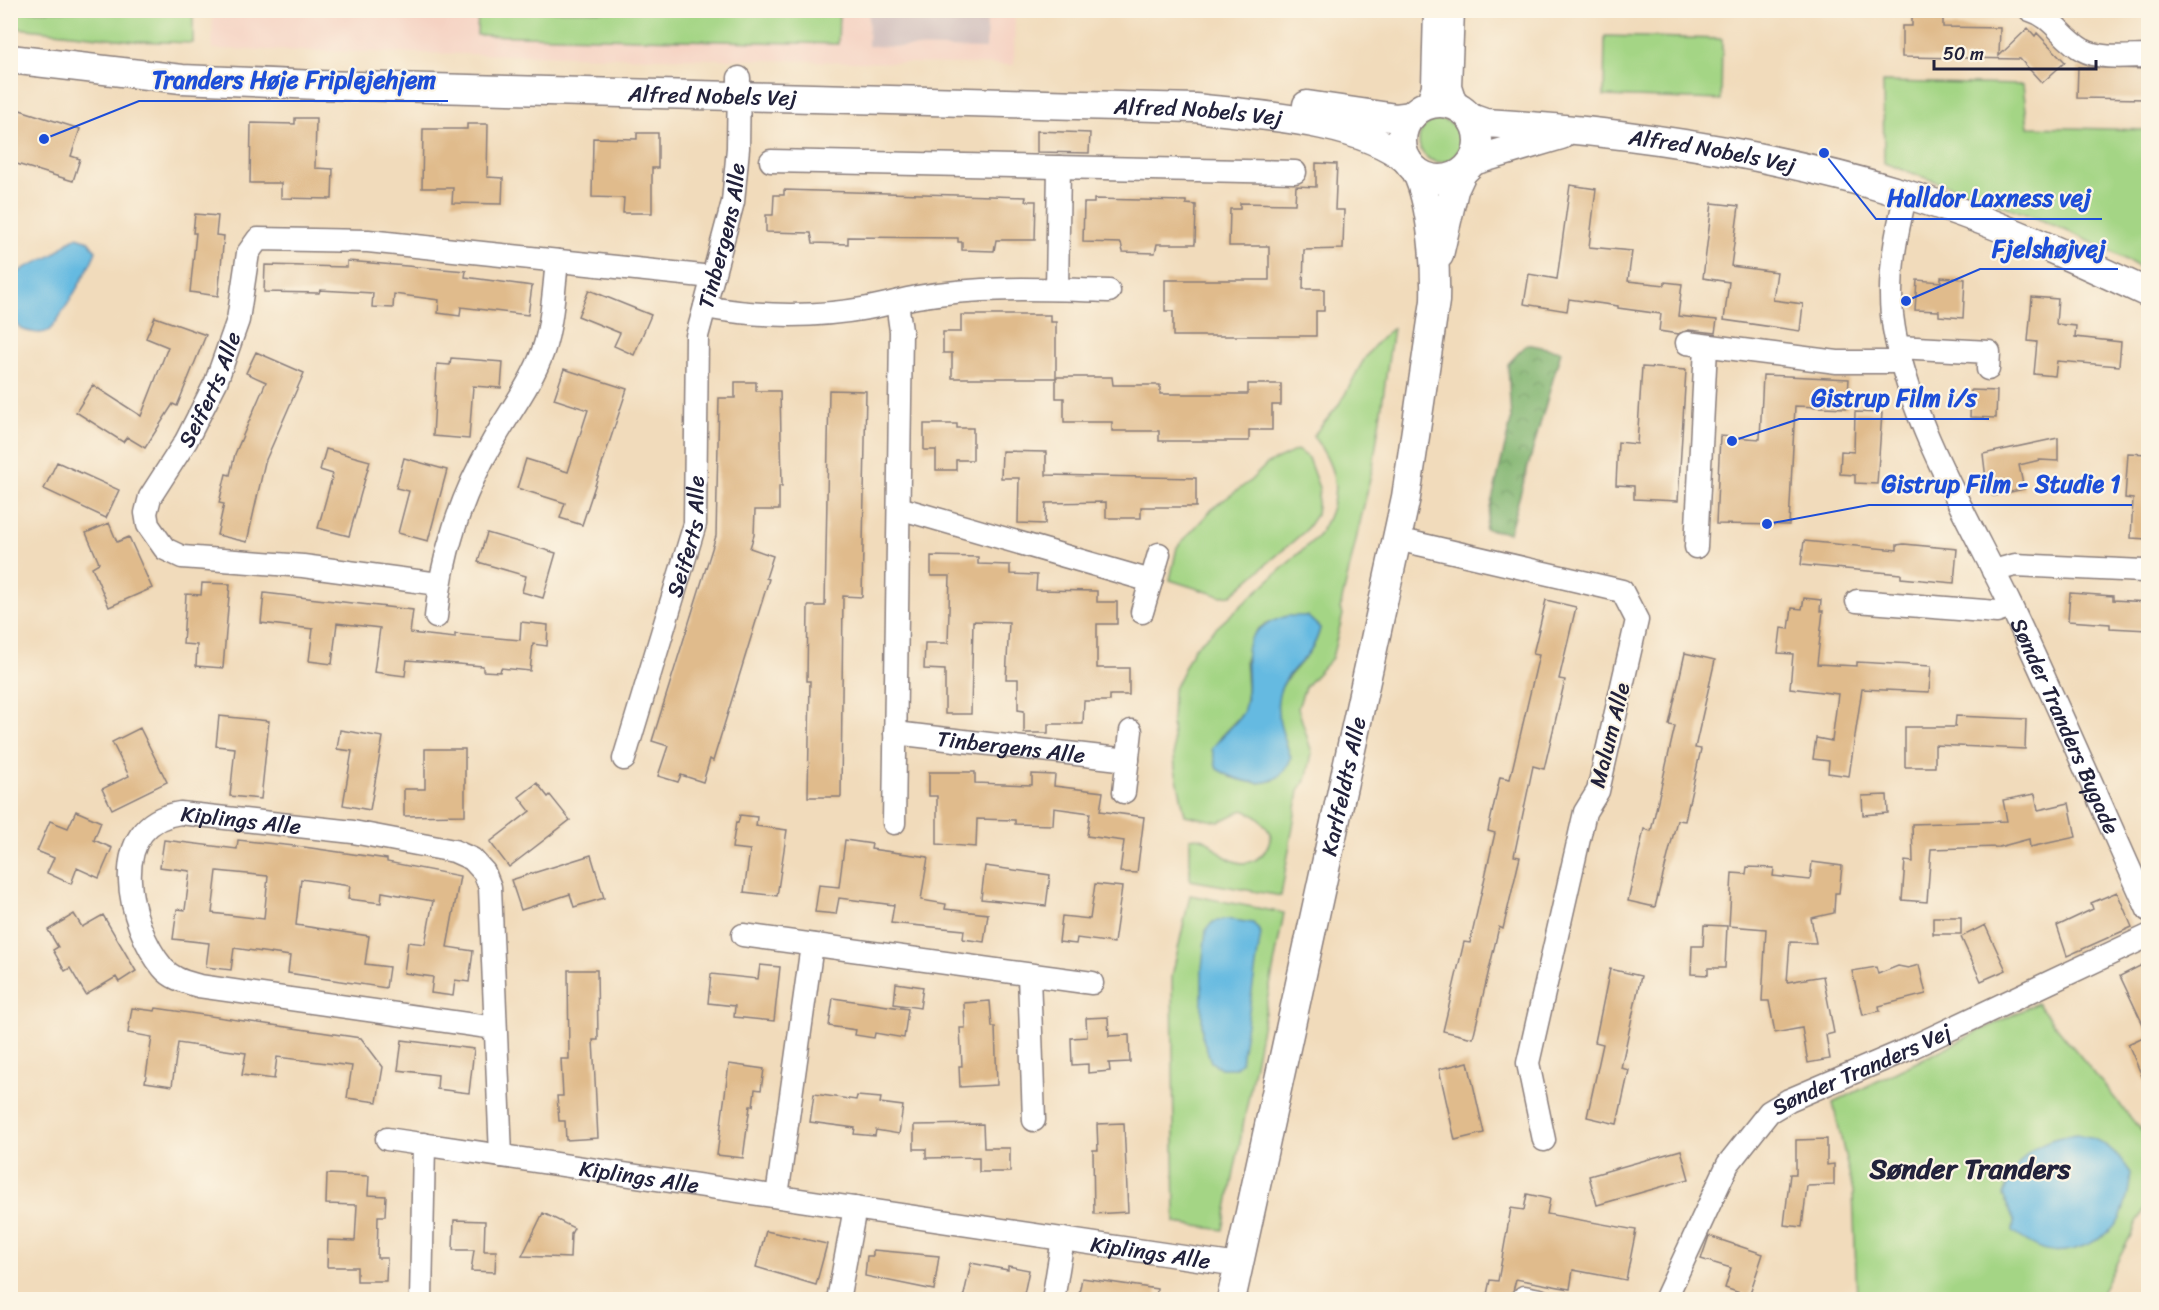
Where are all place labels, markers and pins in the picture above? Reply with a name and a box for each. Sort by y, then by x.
callout: Tranders Høje Friplejehjem [139,59,448,101]
callout: Halldor Laxness vej [1876,177,2102,219]
callout: Fjelshøjvej [1980,227,2118,269]
callout: Gistrup Film i/s [1799,377,1989,419]
callout: Gistrup Film - Studie 1 [1869,463,2132,505]

